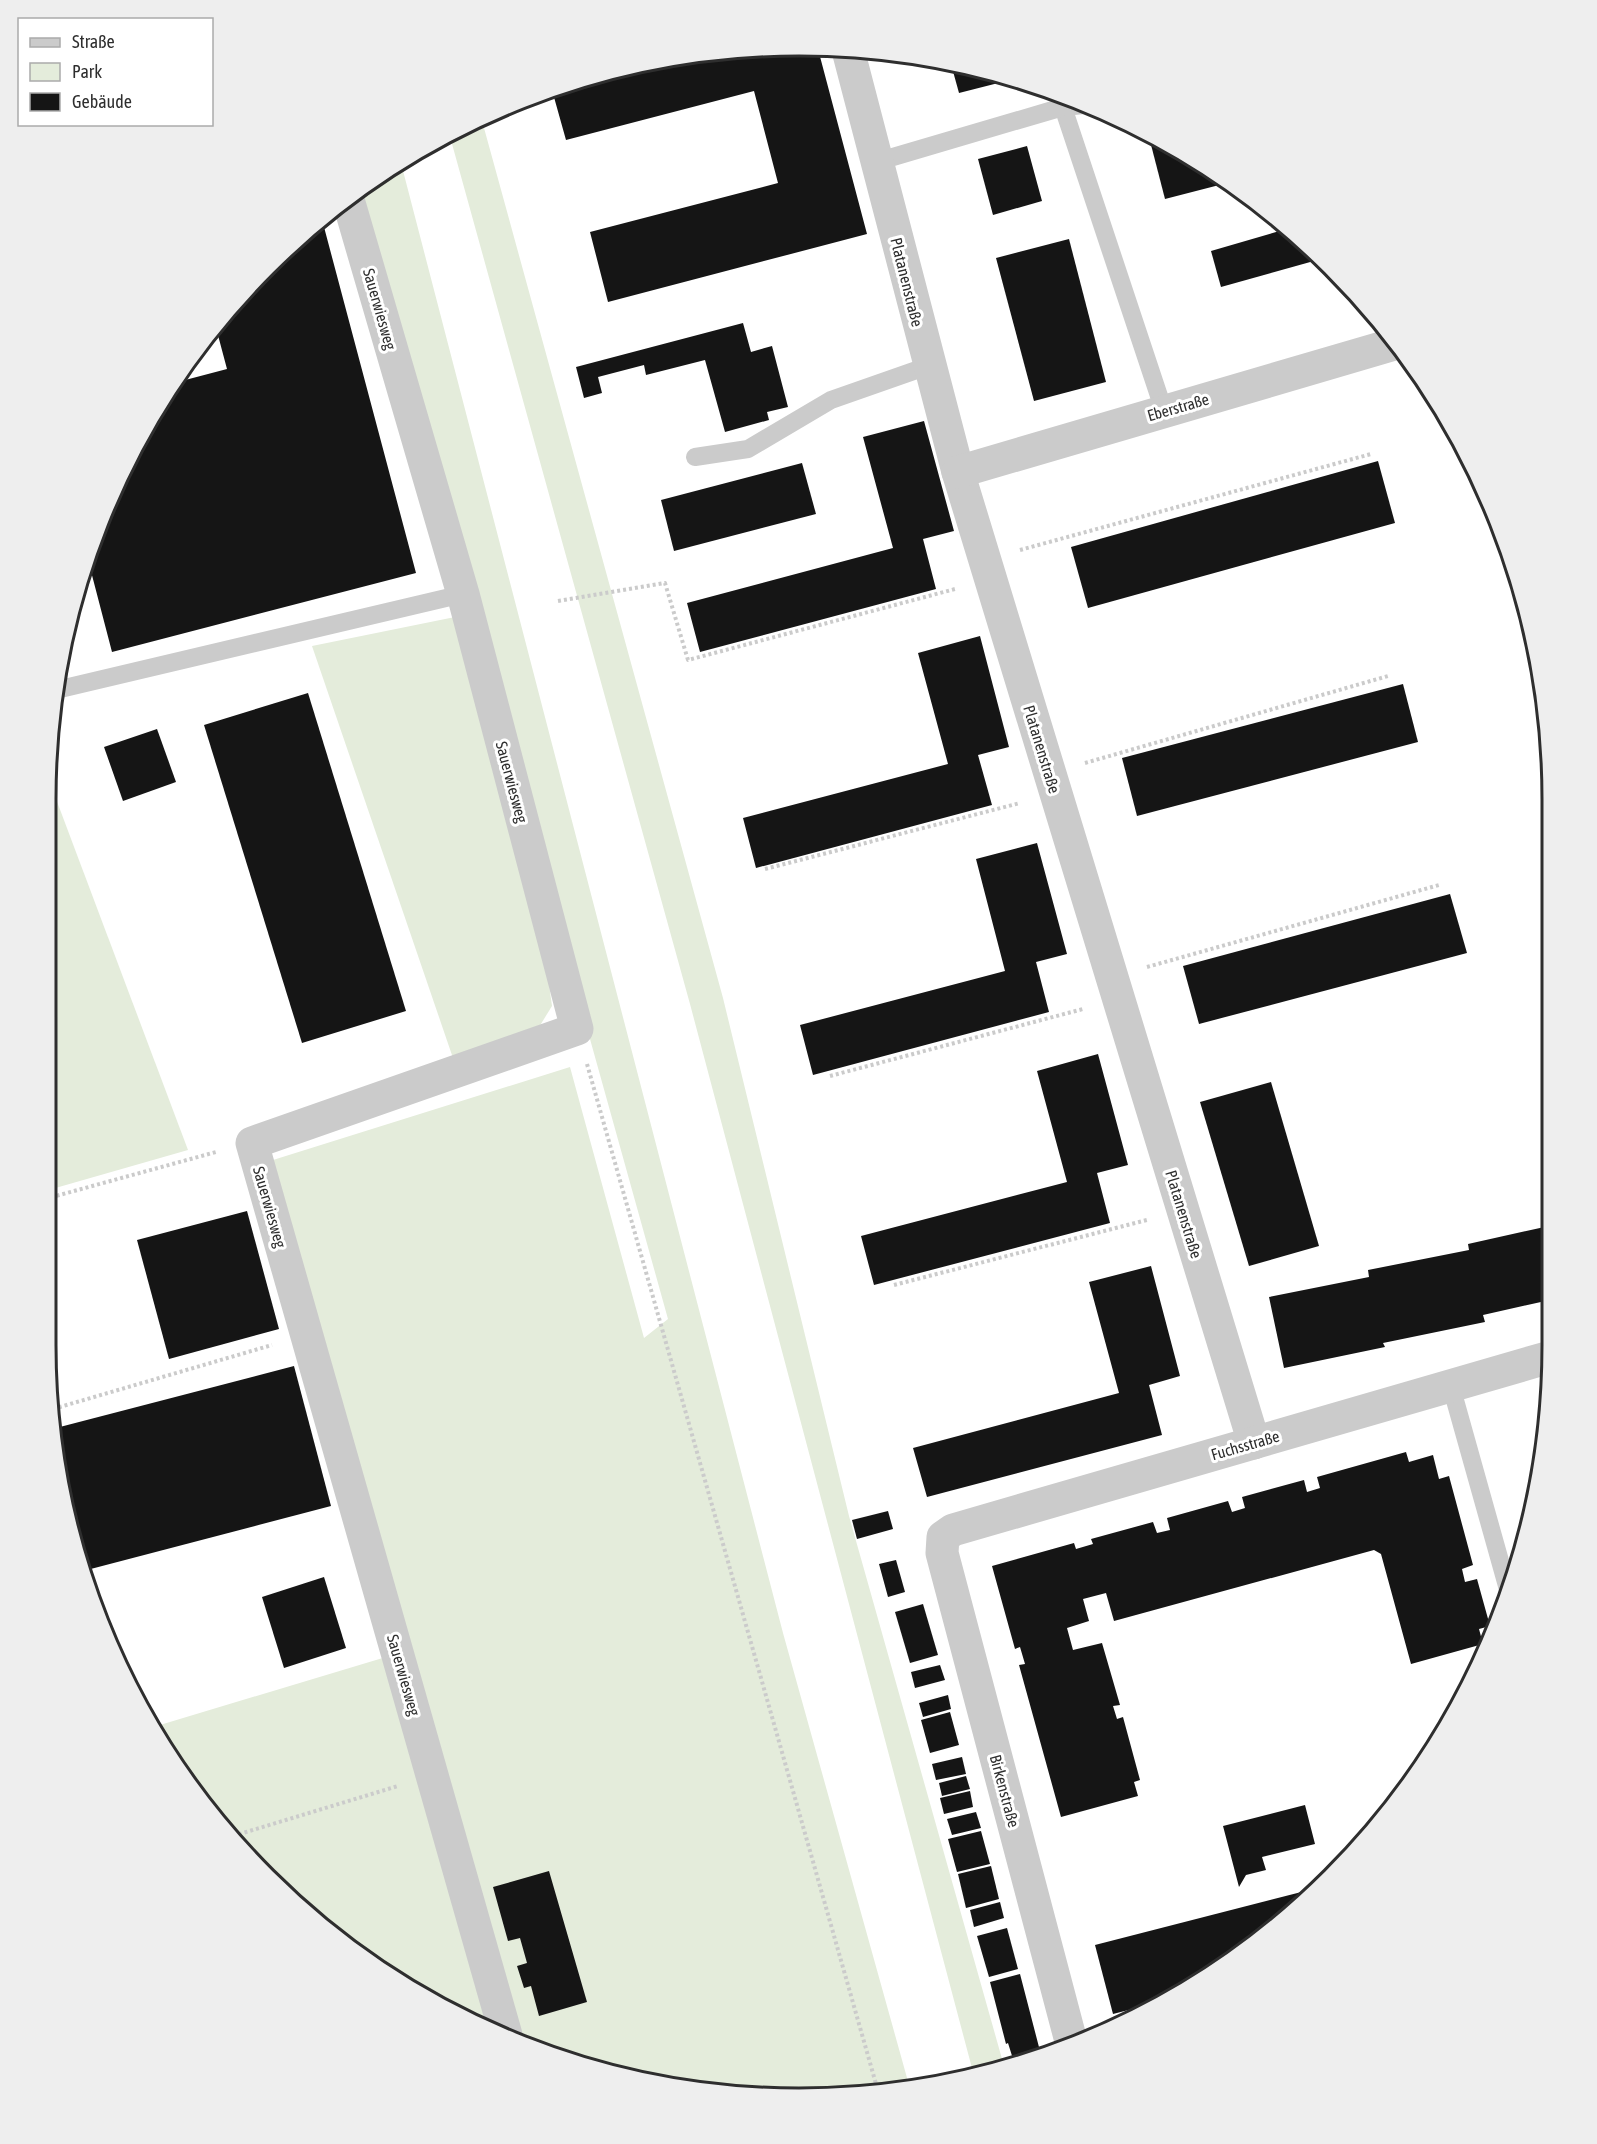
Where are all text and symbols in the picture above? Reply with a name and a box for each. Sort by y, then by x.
legend [18,18,213,126]
text: Straße [72,31,115,52]
text: Park [72,61,102,82]
text: Gebäude [72,91,132,112]
street label: Platanenstraße [887,236,927,328]
street label: Sauerwiesweg [359,266,400,352]
street label: Eberstraße [1145,390,1211,424]
street label: Platanenstraße [1020,703,1064,795]
street label: Sauerwiesweg [492,739,532,825]
street label: Sauerwiesweg [249,1164,290,1250]
street label: Platanenstraße [1162,1168,1206,1260]
street label: Fuchsstraße [1209,1427,1281,1463]
street label: Sauerwiesweg [383,1632,424,1718]
street label: Birkenstraße [987,1753,1023,1829]

